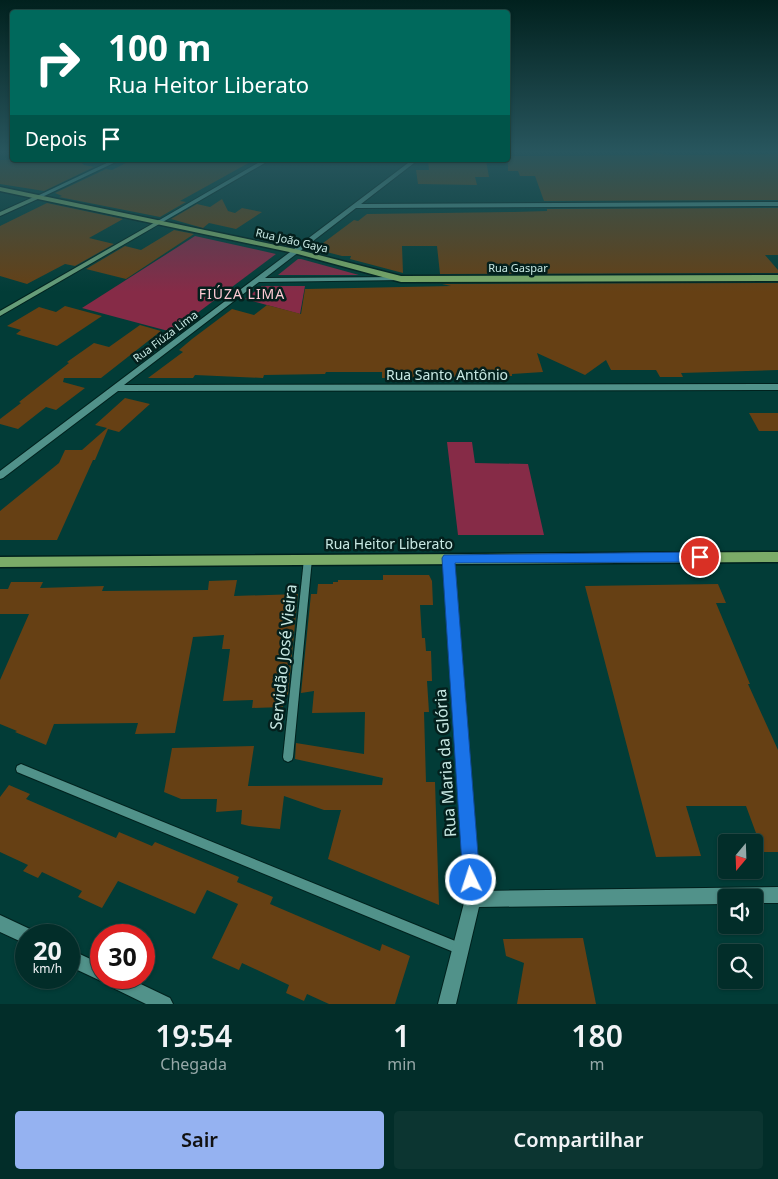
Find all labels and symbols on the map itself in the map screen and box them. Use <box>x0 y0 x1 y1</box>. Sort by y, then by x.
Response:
street label: Rua João Gaya <box>254 224 330 256</box>
street label: Rua Gaspar <box>488 260 548 275</box>
district label: FIÚZA LIMA <box>199 284 285 303</box>
street label: Rua Fiúza Lima <box>130 307 200 365</box>
street label: Rua Santo Antônio <box>386 365 508 384</box>
street label: Rua Heitor Liberato <box>325 534 453 553</box>
pin <box>679 536 721 578</box>
street label: Servidão José Vieira <box>264 583 302 731</box>
street label: Rua Maria da Glória <box>429 688 461 838</box>
north arrow <box>718 834 762 879</box>
position arrow <box>444 853 496 905</box>
speed limit sign: 30 <box>90 924 155 989</box>

